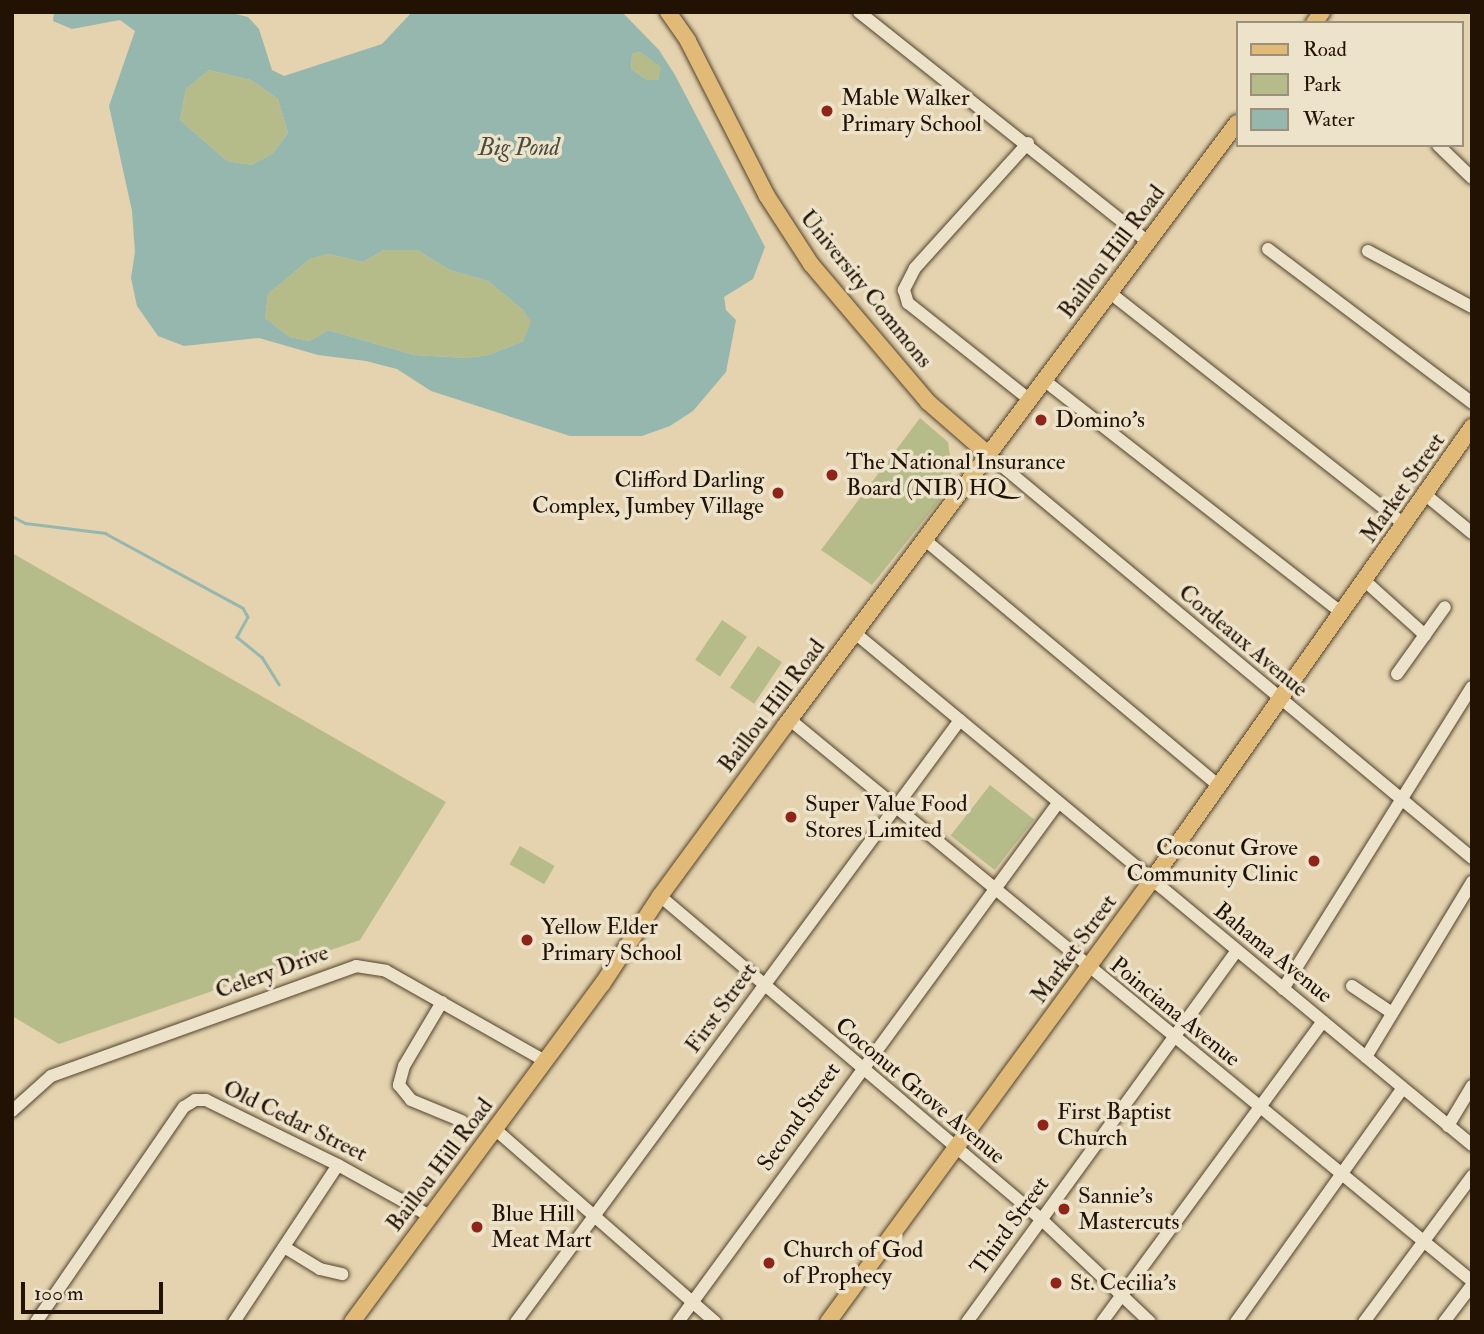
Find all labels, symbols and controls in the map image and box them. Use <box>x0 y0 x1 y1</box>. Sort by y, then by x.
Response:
legend <box>1236 21 1463 147</box>
text: Road <box>1303 36 1347 63</box>
text: Park <box>1303 71 1341 98</box>
place label: Mable Walker Primary School <box>841 84 982 138</box>
marker: Mable Walker Primary School <box>819 103 835 119</box>
text: Water <box>1303 106 1355 133</box>
water label: Big Pond <box>478 134 560 162</box>
street label: Baillou Hill Road <box>1053 180 1171 324</box>
street label: University Commons <box>794 204 938 374</box>
place label: Domino's <box>1055 406 1145 434</box>
marker: Domino's <box>1033 412 1049 428</box>
street label: Market Street <box>1355 428 1451 548</box>
place label: The National Insurance Board (NIB) HQ <box>846 448 1065 502</box>
place label: Clifford Darling Complex, Jumbey Village <box>532 466 764 520</box>
marker: The National Insurance Board (NIB) HQ <box>824 467 840 483</box>
marker: Clifford Darling Complex, Jumbey Village <box>770 485 786 501</box>
street label: Cordeaux Avenue <box>1173 579 1313 703</box>
street label: Baillou Hill Road <box>713 634 831 778</box>
place label: Super Value Food Stores Limited <box>805 790 968 844</box>
marker: Super Value Food Stores Limited <box>783 809 799 825</box>
place label: Coconut Grove Community Clinic <box>1126 834 1298 888</box>
marker: Coconut Grove Community Clinic <box>1304 851 1324 871</box>
street label: Market Street <box>1025 889 1123 1009</box>
street label: Bahama Avenue <box>1208 897 1338 1009</box>
place label: Yellow Elder Primary School <box>541 913 682 967</box>
marker: Yellow Elder Primary School <box>519 932 535 948</box>
street label: Celery Drive <box>212 939 332 1005</box>
street label: Poinciana Avenue <box>1104 951 1246 1073</box>
street label: First Street <box>679 958 763 1058</box>
street label: Coconut Grove Avenue <box>829 1012 1011 1170</box>
street label: Second Street <box>752 1057 846 1177</box>
street label: Old Cedar Street <box>219 1074 371 1168</box>
street label: Baillou Hill Road <box>381 1093 499 1237</box>
place label: First Baptist Church <box>1057 1098 1171 1152</box>
marker: First Baptist Church <box>1035 1117 1051 1133</box>
street label: Third Street <box>965 1171 1055 1281</box>
place label: Sannie's Mastercuts <box>1078 1182 1179 1236</box>
place label: Blue Hill Meat Mart <box>491 1200 592 1254</box>
marker: Sannie's Mastercuts <box>1056 1201 1072 1217</box>
marker: Blue Hill Meat Mart <box>469 1219 485 1235</box>
place label: Church of God of Prophecy <box>783 1236 923 1290</box>
marker: Church of God of Prophecy <box>761 1255 777 1271</box>
scale bar <box>24 1268 166 1312</box>
place label: St. Cecilia's <box>1070 1269 1176 1297</box>
marker: St. Cecilia's <box>1048 1275 1064 1291</box>
text: 100 m <box>34 1280 84 1307</box>

